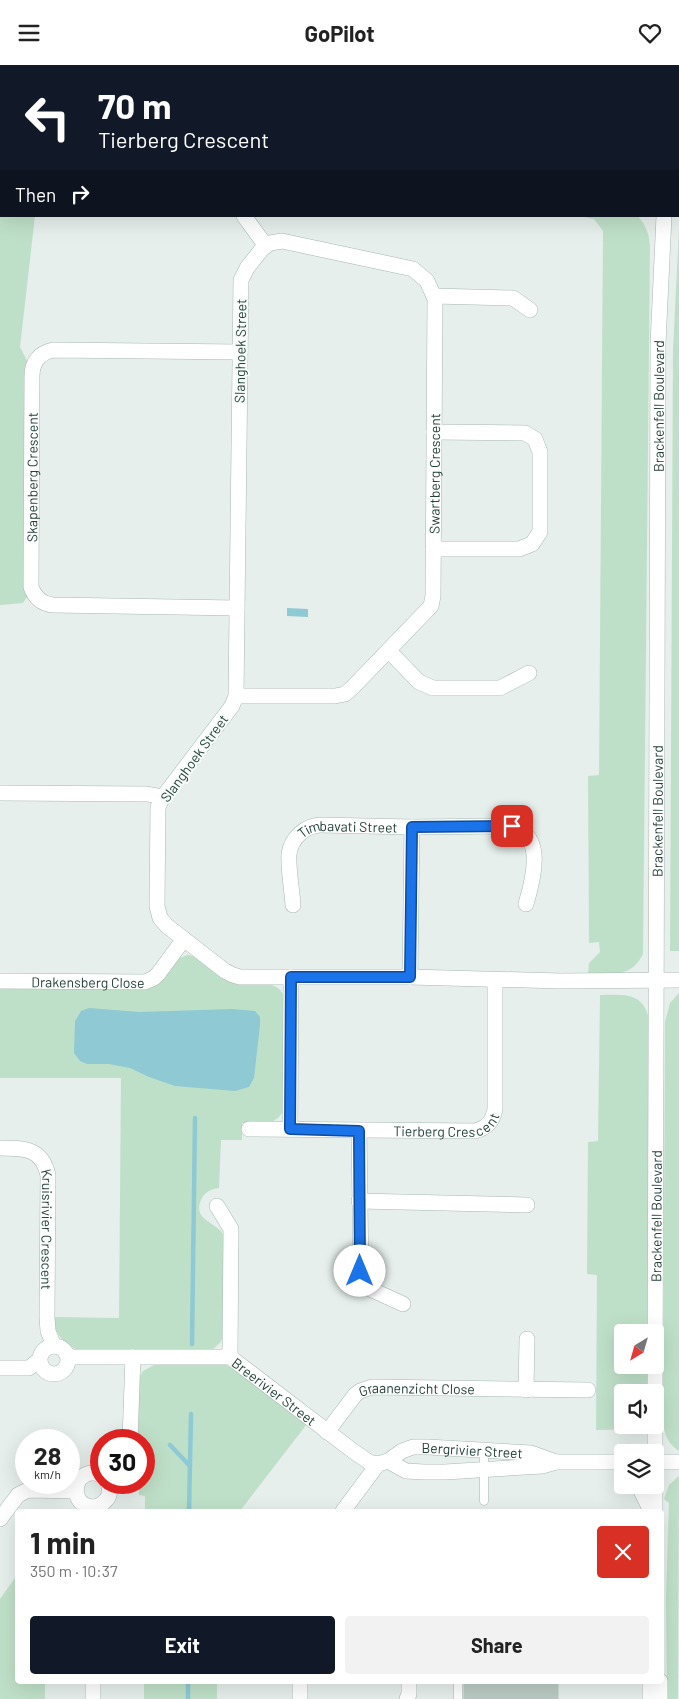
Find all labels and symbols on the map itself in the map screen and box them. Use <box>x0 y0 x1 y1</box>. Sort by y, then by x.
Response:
street label: Slanghoek Street <box>231 299 249 403</box>
street label: Brackenfell Boulevard <box>649 340 667 472</box>
street label: Skapenberg Crescent <box>23 412 40 542</box>
street label: Swartberg Crescent <box>425 413 443 534</box>
street label: Slanghoek Street <box>157 711 231 805</box>
street label: Brackenfell Boulevard <box>648 745 665 877</box>
pin <box>491 805 533 847</box>
street label: Timbavati Street <box>294 816 398 841</box>
street label: Drakensberg Close <box>31 973 145 990</box>
street label: Tierberg Crescent <box>393 1110 502 1140</box>
street label: Brackenfell Boulevard <box>647 1150 664 1282</box>
street label: Kruisrivier Crescent <box>38 1167 57 1290</box>
position arrow <box>333 1244 385 1296</box>
north arrow <box>614 1324 664 1374</box>
street label: Breerivier Street <box>229 1353 320 1429</box>
street label: Graanenzicht Close <box>356 1378 475 1399</box>
speed limit sign: 30 <box>90 1429 155 1494</box>
street label: Bergrivier Street <box>422 1439 523 1461</box>

